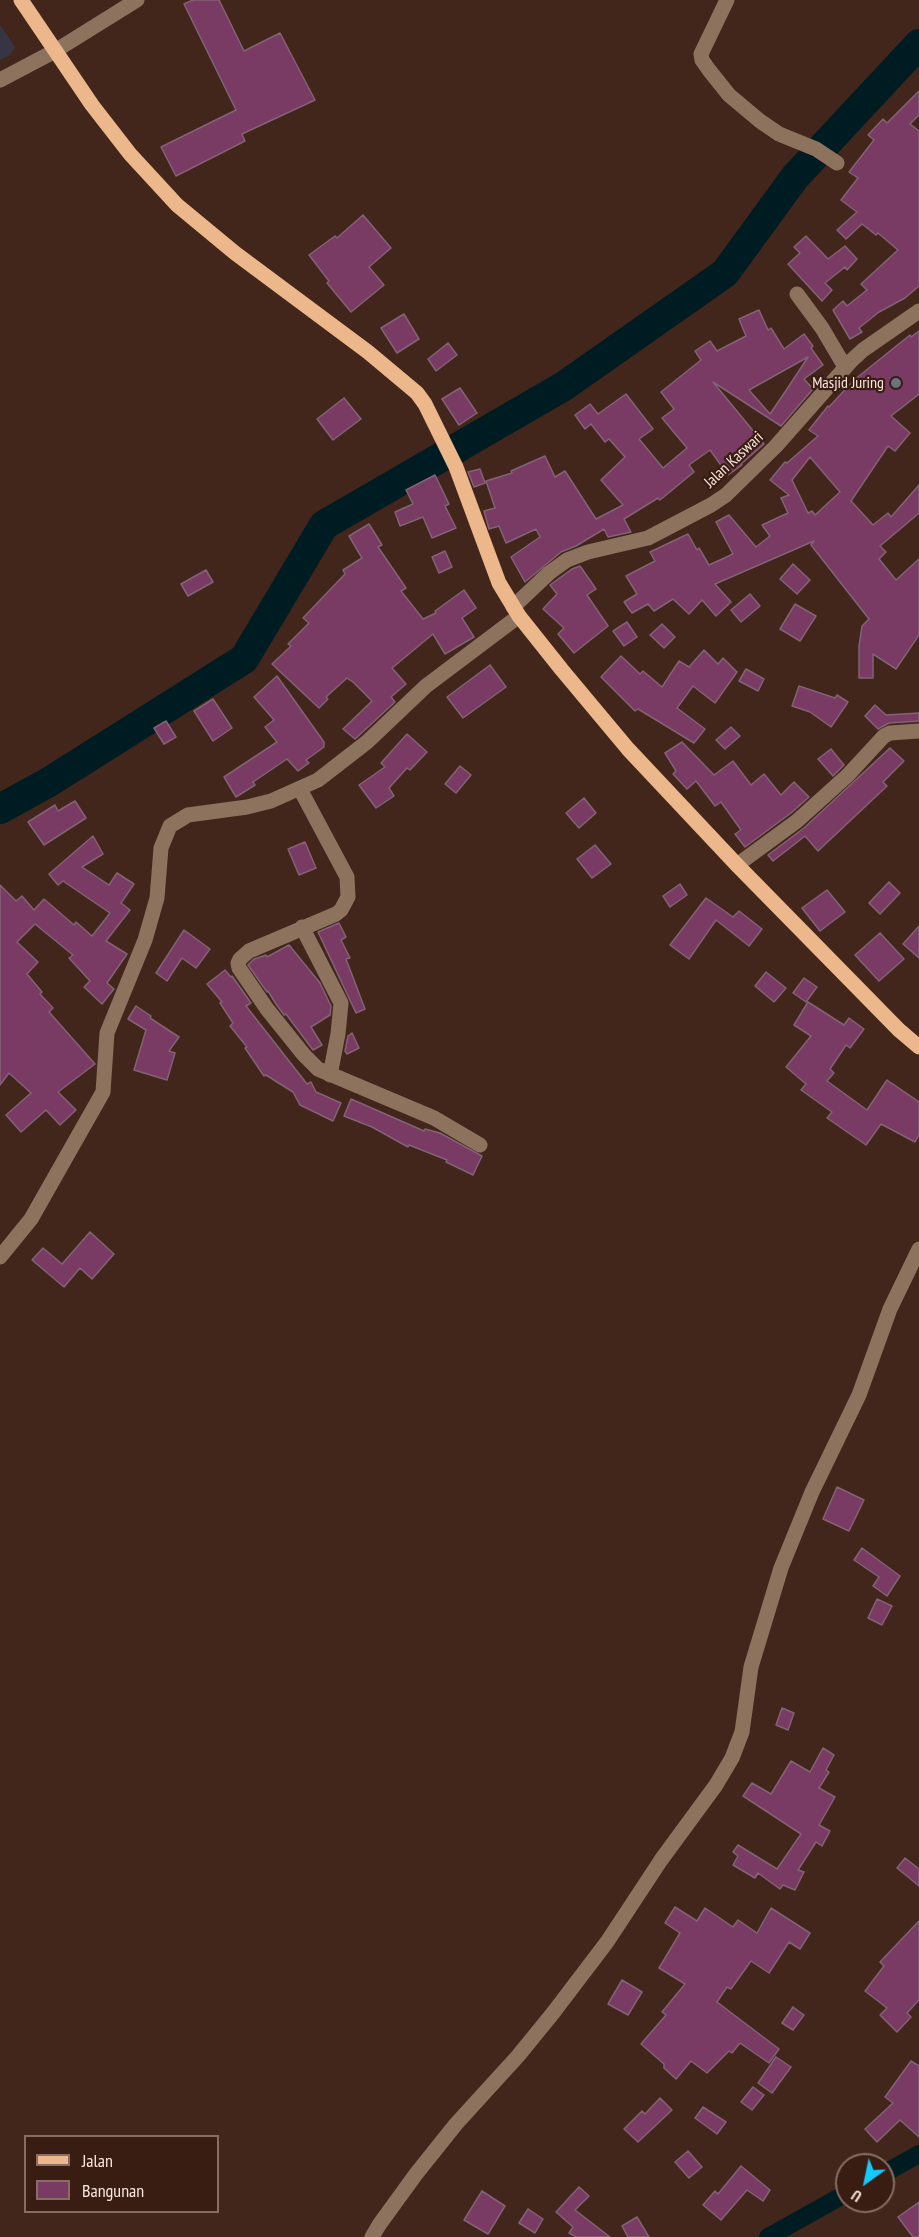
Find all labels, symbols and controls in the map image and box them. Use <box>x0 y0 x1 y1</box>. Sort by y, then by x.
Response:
place label: Masjid Juring <box>812 373 884 393</box>
marker: Masjid Juring <box>889 376 903 390</box>
street label: Jalan Kaswari <box>700 428 768 492</box>
legend <box>24 2135 219 2213</box>
text: Jalan <box>82 2149 113 2172</box>
north arrow <box>835 2153 895 2213</box>
text: Bangunan <box>82 2179 144 2202</box>
text: U <box>847 2186 865 2207</box>

